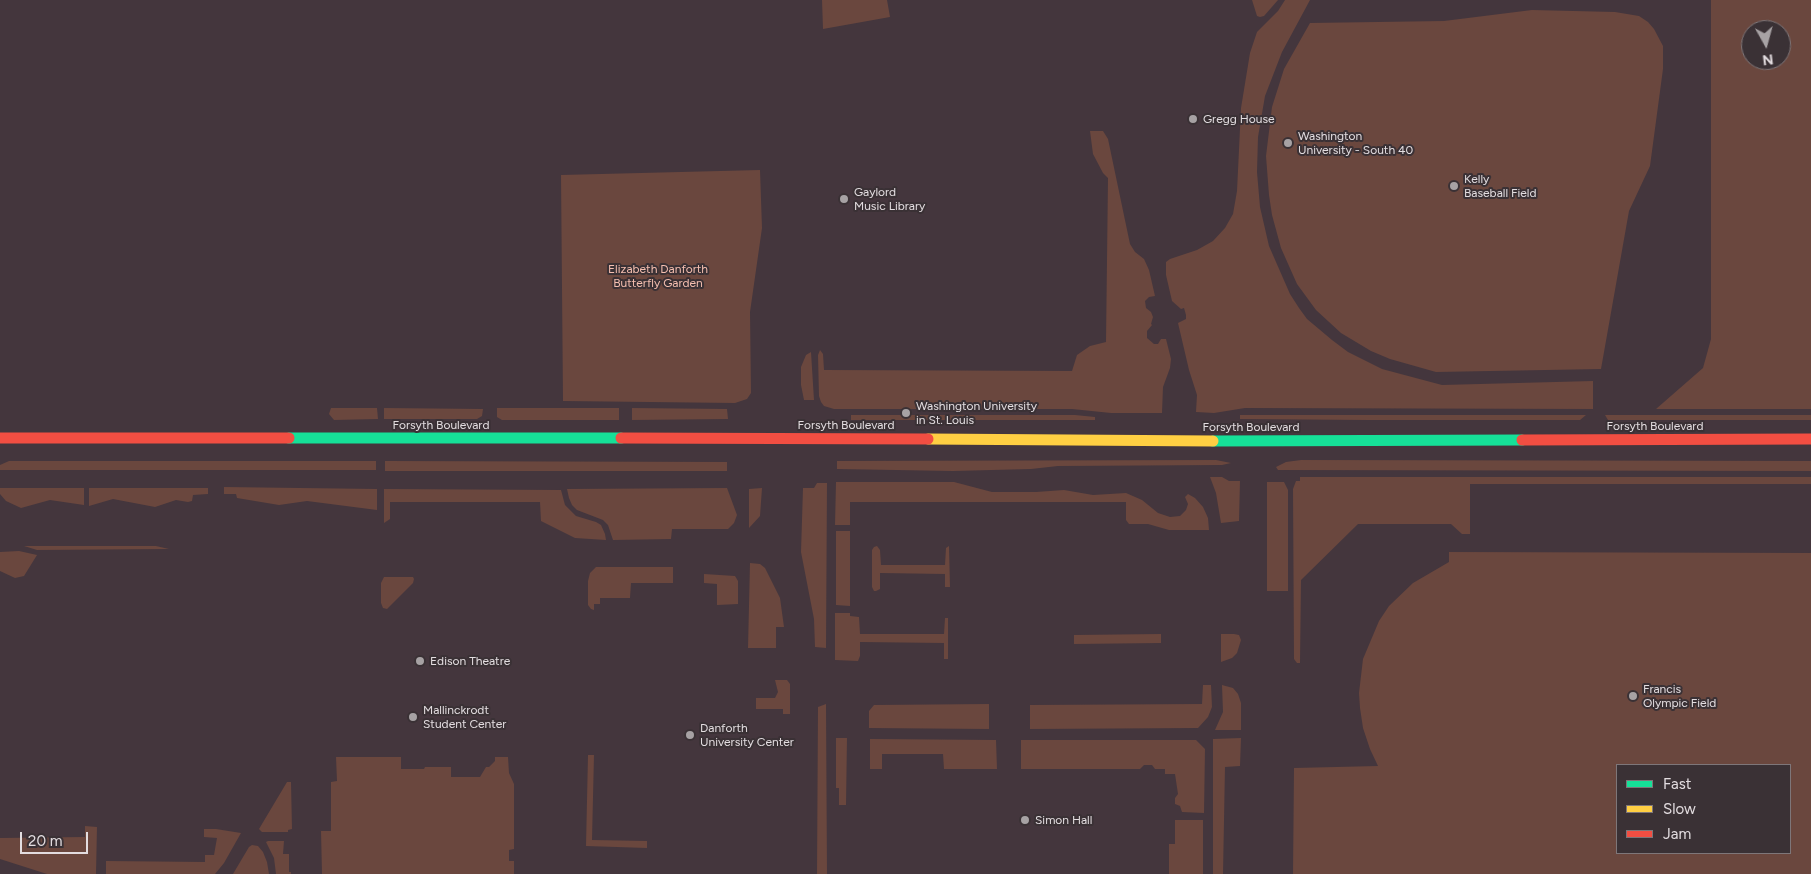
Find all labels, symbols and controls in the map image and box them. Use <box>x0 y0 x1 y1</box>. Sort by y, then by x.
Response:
north arrow <box>1741 20 1791 70</box>
text: N <box>1761 50 1774 68</box>
place label: Gregg House <box>1203 112 1275 126</box>
marker: Gregg House <box>1187 113 1199 125</box>
place label: Washington University - South 40 <box>1298 129 1413 157</box>
marker: Washington University - South 40 <box>1282 137 1294 149</box>
place label: Kelly Baseball Field <box>1464 172 1537 200</box>
marker: Kelly Baseball Field <box>1448 180 1460 192</box>
place label: Gaylord Music Library <box>854 185 925 213</box>
marker: Gaylord Music Library <box>838 193 850 205</box>
park label: Elizabeth Danforth Butterfly Garden <box>608 262 708 290</box>
place label: Washington University in St. Louis <box>916 399 1037 427</box>
marker: Washington University in St. Louis <box>900 407 912 419</box>
street label: Forsyth Boulevard <box>393 418 489 432</box>
street label: Forsyth Boulevard <box>798 418 894 432</box>
street label: Forsyth Boulevard <box>1607 419 1703 433</box>
street label: Forsyth Boulevard <box>1203 420 1299 434</box>
place label: Edison Theatre <box>430 654 510 668</box>
marker: Edison Theatre <box>414 655 426 667</box>
place label: Francis Olympic Field <box>1643 682 1716 710</box>
marker: Francis Olympic Field <box>1627 690 1639 702</box>
place label: Mallinckrodt Student Center <box>423 703 506 731</box>
marker: Mallinckrodt Student Center <box>407 711 419 723</box>
place label: Danforth University Center <box>700 721 794 749</box>
marker: Danforth University Center <box>684 729 696 741</box>
legend <box>1616 764 1791 854</box>
text: Fast <box>1663 775 1691 793</box>
text: Slow <box>1663 800 1696 818</box>
place label: Simon Hall <box>1035 813 1092 827</box>
marker: Simon Hall <box>1019 814 1031 826</box>
scale bar <box>22 822 90 854</box>
text: Jam <box>1663 825 1691 843</box>
text: 20 m <box>28 832 62 850</box>

